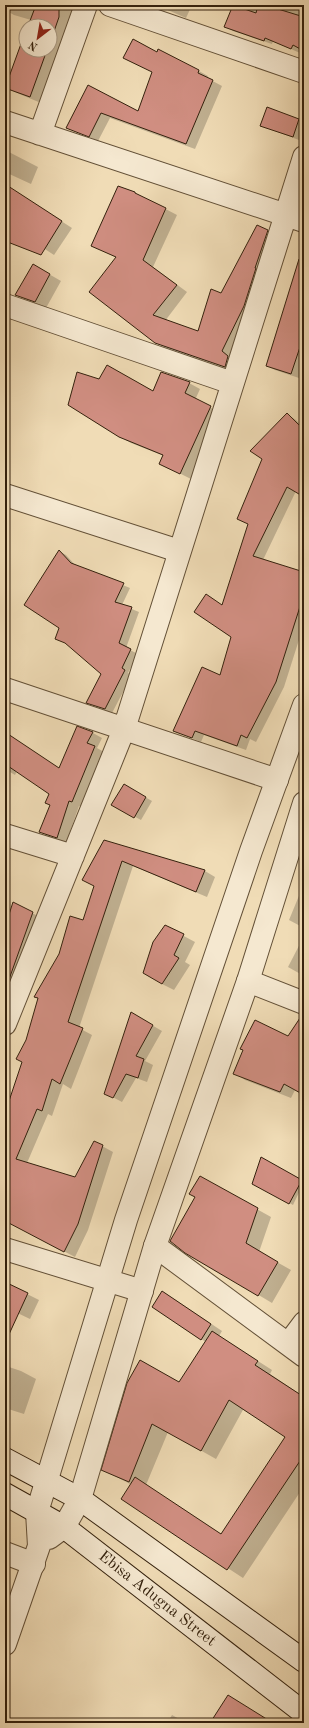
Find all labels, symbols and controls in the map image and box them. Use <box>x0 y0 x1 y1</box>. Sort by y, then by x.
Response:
north arrow <box>18 18 58 58</box>
text: N <box>27 38 40 52</box>
street label: Ebisa Adugna Street <box>95 1548 219 1650</box>

